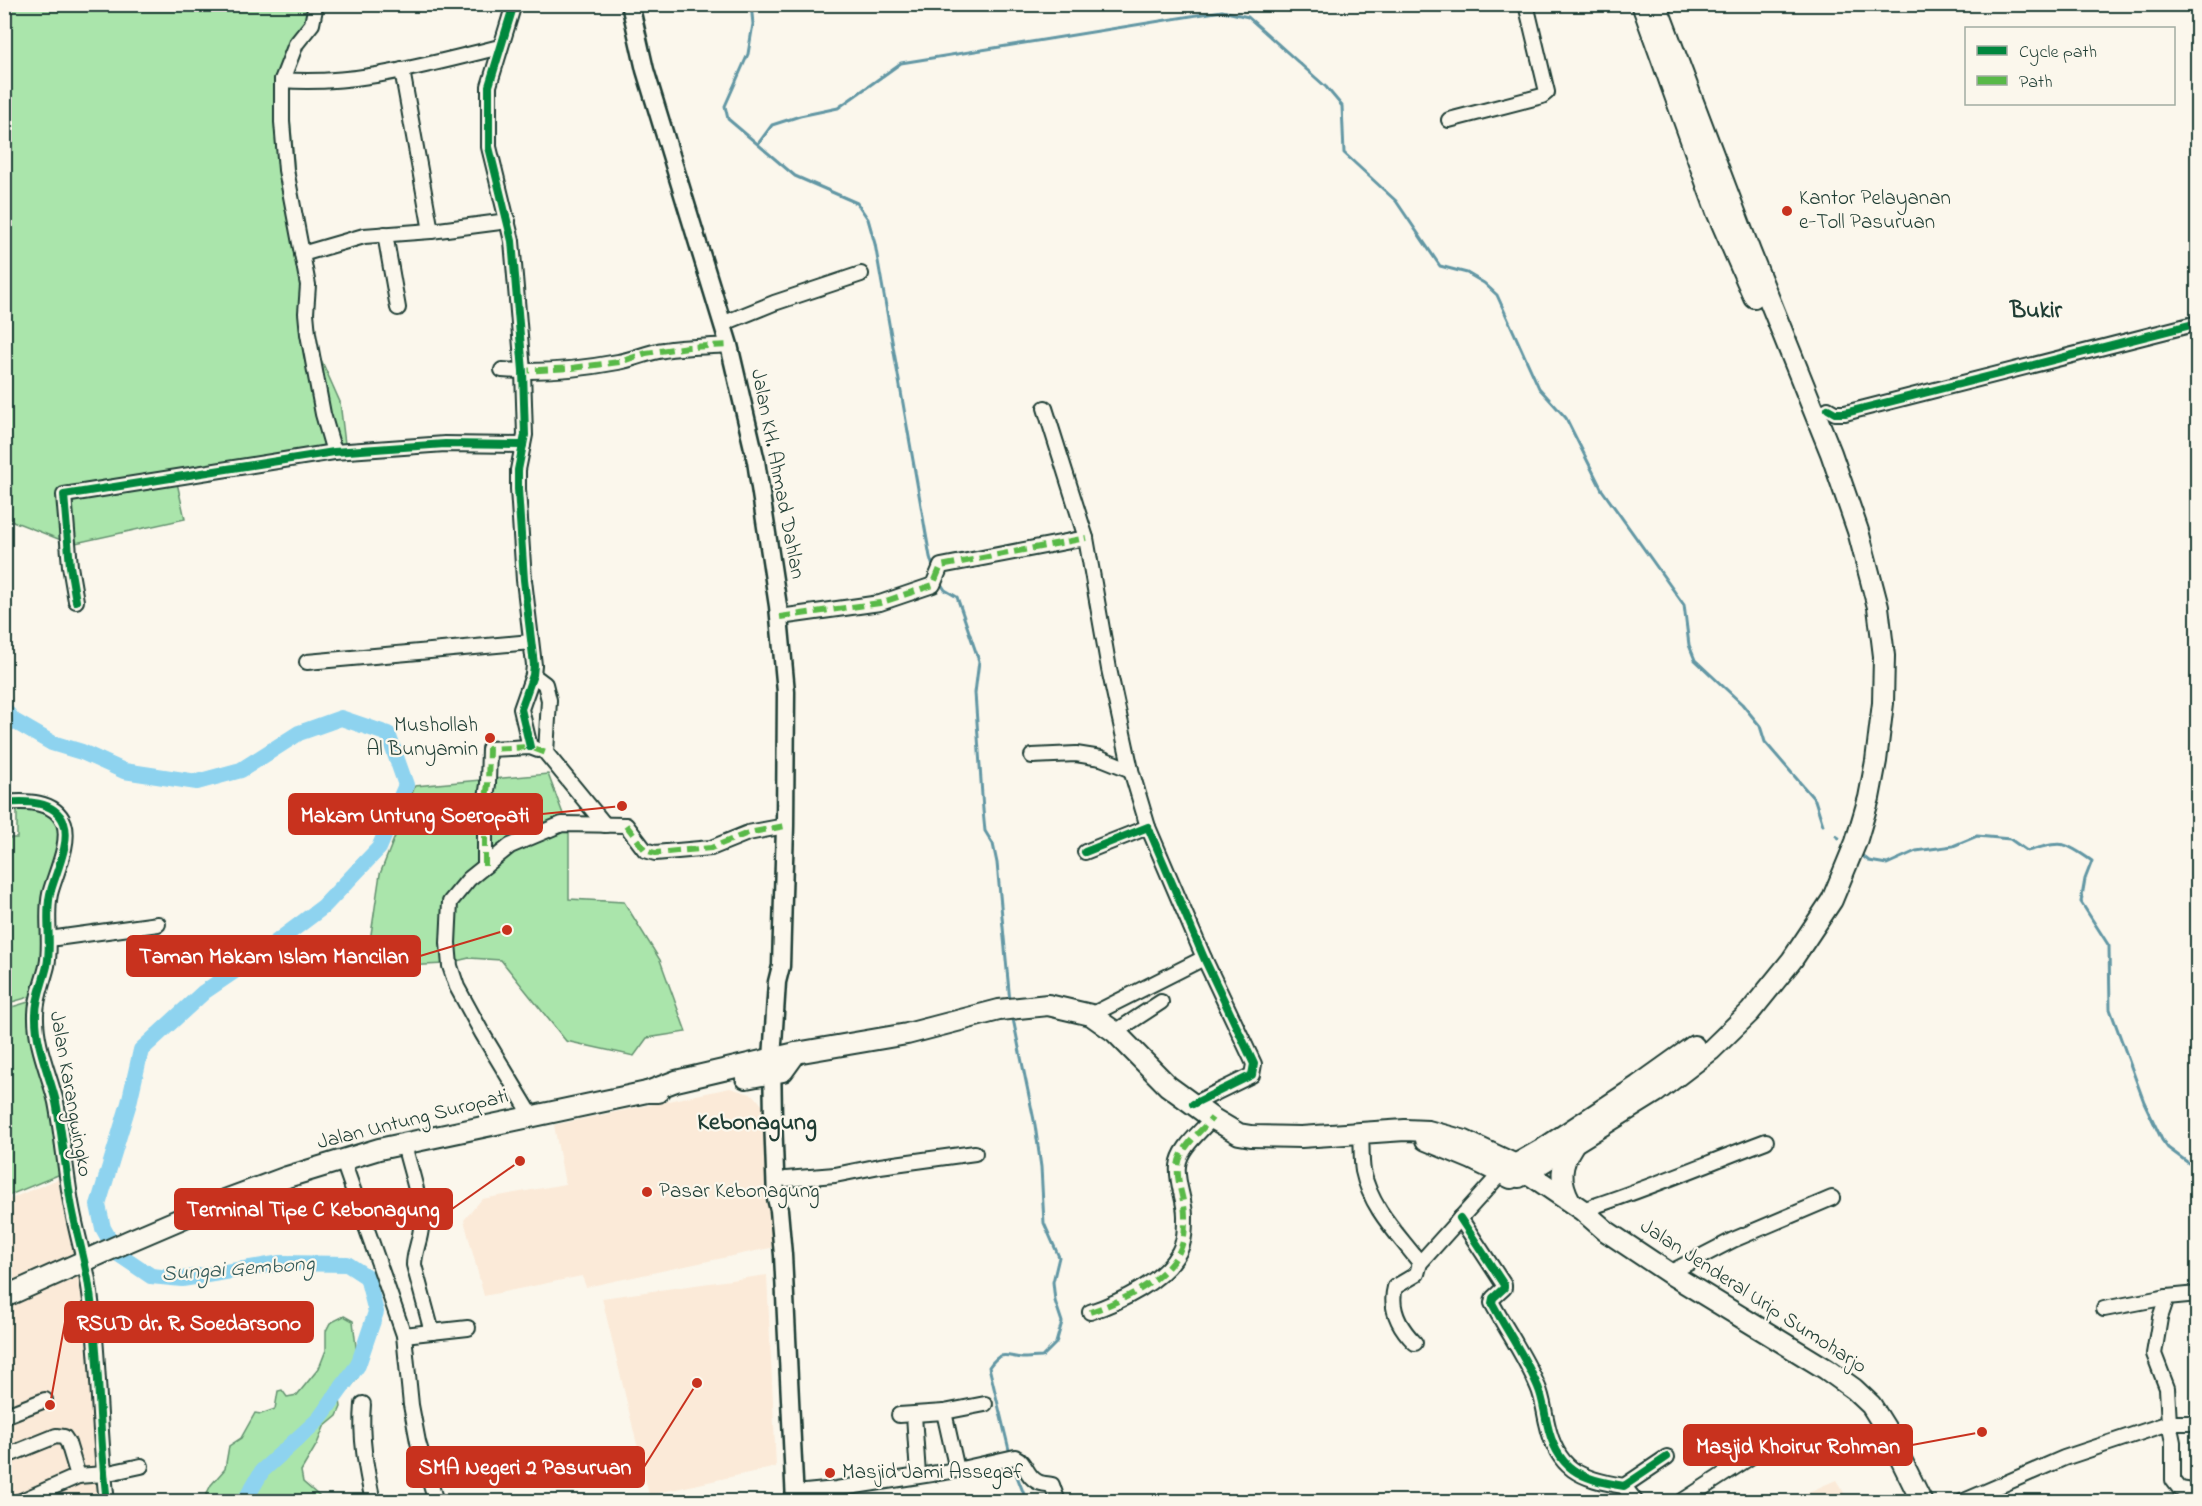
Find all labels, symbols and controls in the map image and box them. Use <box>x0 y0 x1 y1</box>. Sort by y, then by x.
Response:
legend <box>1965 27 2175 105</box>
text: Cycle path <box>2019 40 2097 66</box>
text: Path <box>2019 70 2053 96</box>
place label: Kantor Pelayanan e-Toll Pasuruan <box>1799 184 1951 238</box>
marker: Kantor Pelayanan e-Toll Pasuruan <box>1780 204 1794 218</box>
district label: Bukir <box>2009 294 2063 329</box>
street label: Jalan KH. Ahmad Dahlan <box>742 366 812 582</box>
place label: Mushollah Al Bunyamin <box>366 711 478 767</box>
marker: Mushollah Al Bunyamin <box>483 731 497 745</box>
callout: Makam Untung Soeropati <box>289 794 542 834</box>
text: Makam Untung Soeropati <box>300 801 530 834</box>
callout: Taman Makam Islam Mancilan <box>127 936 420 976</box>
text: Taman Makam Islam Mancilan <box>139 942 409 974</box>
street label: Jalan Karangwingko <box>39 1009 99 1180</box>
street label: Jalan Untung Suropati <box>314 1082 512 1160</box>
district label: Kebonagung <box>697 1106 817 1142</box>
place label: Pasar Kebonagung <box>659 1177 820 1209</box>
marker: Pasar Kebonagung <box>640 1185 654 1199</box>
callout: Terminal Tipe C Kebonagung <box>175 1189 452 1229</box>
text: Terminal Tipe C Kebonagung <box>186 1195 440 1228</box>
street label: Jalan Jenderal Urip Sumoharjo <box>1634 1212 1872 1382</box>
water label: Sungai Gembong <box>160 1249 317 1291</box>
callout: RSUD dr. R. Soedarsono <box>65 1302 313 1342</box>
text: RSUD dr. R. Soedarsono <box>77 1309 301 1341</box>
callout: Masjid Khoirur Rohman <box>1684 1425 1912 1465</box>
text: Masjid Khoirur Rohman <box>1696 1432 1900 1464</box>
callout: SMA Negeri 2 Pasuruan <box>407 1447 644 1487</box>
text: SMA Negeri 2 Pasuruan <box>419 1453 632 1486</box>
place label: Masjid Jami Assegaf <box>842 1458 1023 1490</box>
marker: Masjid Jami Assegaf <box>823 1466 837 1480</box>

